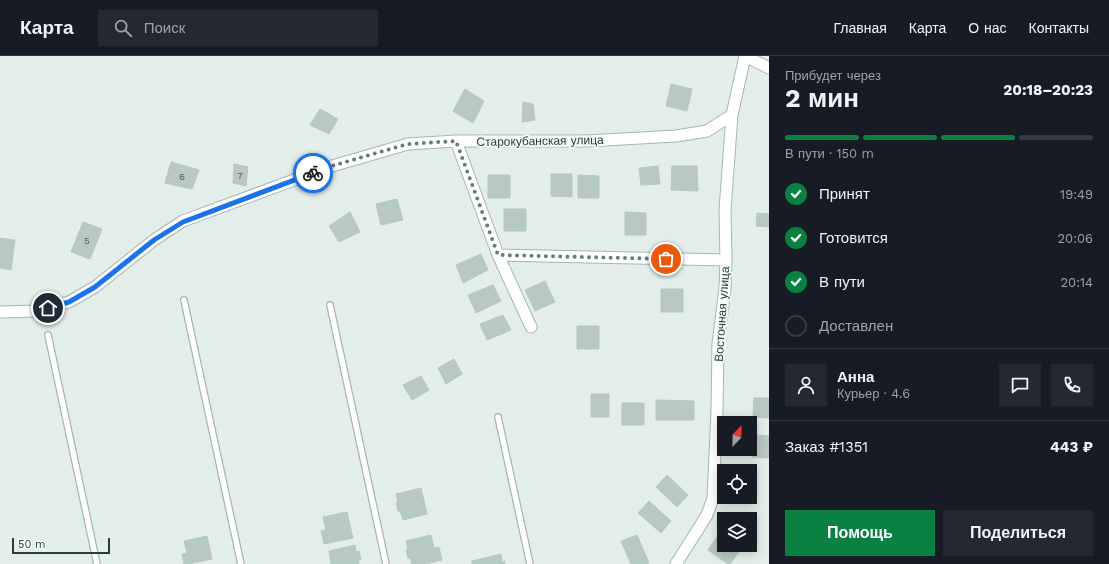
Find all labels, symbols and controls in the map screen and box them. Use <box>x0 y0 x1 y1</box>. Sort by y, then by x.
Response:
search box <box>98 10 378 46</box>
text: Карта <box>20 16 74 39</box>
icon: search <box>112 17 134 39</box>
text: Поиск <box>144 19 185 37</box>
text: Главная <box>834 20 887 36</box>
text: Карта <box>909 20 946 36</box>
text: О нас <box>968 20 1007 36</box>
text: Контакты <box>1029 20 1089 36</box>
text: Прибудет через <box>785 68 881 83</box>
text: 20:18–20:23 <box>1003 81 1093 99</box>
text: 2 мин <box>785 83 859 113</box>
street label: Старокубанская улица <box>476 133 604 149</box>
text: В пути · 150 m <box>785 146 874 161</box>
courier <box>293 153 333 193</box>
icon: bike <box>302 162 324 184</box>
house number: 7 <box>237 170 243 181</box>
house number: 6 <box>179 171 185 182</box>
icon: check <box>785 183 807 205</box>
text: Принят <box>819 185 870 203</box>
text: 19:49 <box>1060 187 1093 202</box>
icon: check <box>785 227 807 249</box>
text: Готовится <box>819 229 888 247</box>
text: 20:06 <box>1057 231 1093 246</box>
house number: 5 <box>84 235 90 246</box>
pin <box>649 242 683 276</box>
icon: bag <box>655 248 677 270</box>
street label: Восточная улица <box>712 266 732 362</box>
icon: check <box>785 271 807 293</box>
text: В пути <box>819 273 865 291</box>
text: 20:14 <box>1060 275 1093 290</box>
pin <box>31 291 65 325</box>
icon: home <box>37 297 59 319</box>
text: Доставлен <box>819 317 893 335</box>
button: person <box>785 364 827 406</box>
button: chat <box>999 364 1041 406</box>
button: phone <box>1051 364 1093 406</box>
text: Анна <box>837 368 874 386</box>
text: Курьер · 4.6 <box>837 386 910 401</box>
north arrow <box>717 416 757 456</box>
map controls <box>717 416 757 552</box>
text: Заказ #1351 <box>785 438 868 456</box>
text: 443 ₽ <box>1050 438 1093 456</box>
button: locate <box>717 464 757 504</box>
button: Помощь <box>785 510 935 556</box>
button: Поделиться <box>943 510 1093 556</box>
button: layers <box>717 512 757 552</box>
scale bar <box>12 536 110 555</box>
text: 50 m <box>18 538 45 551</box>

